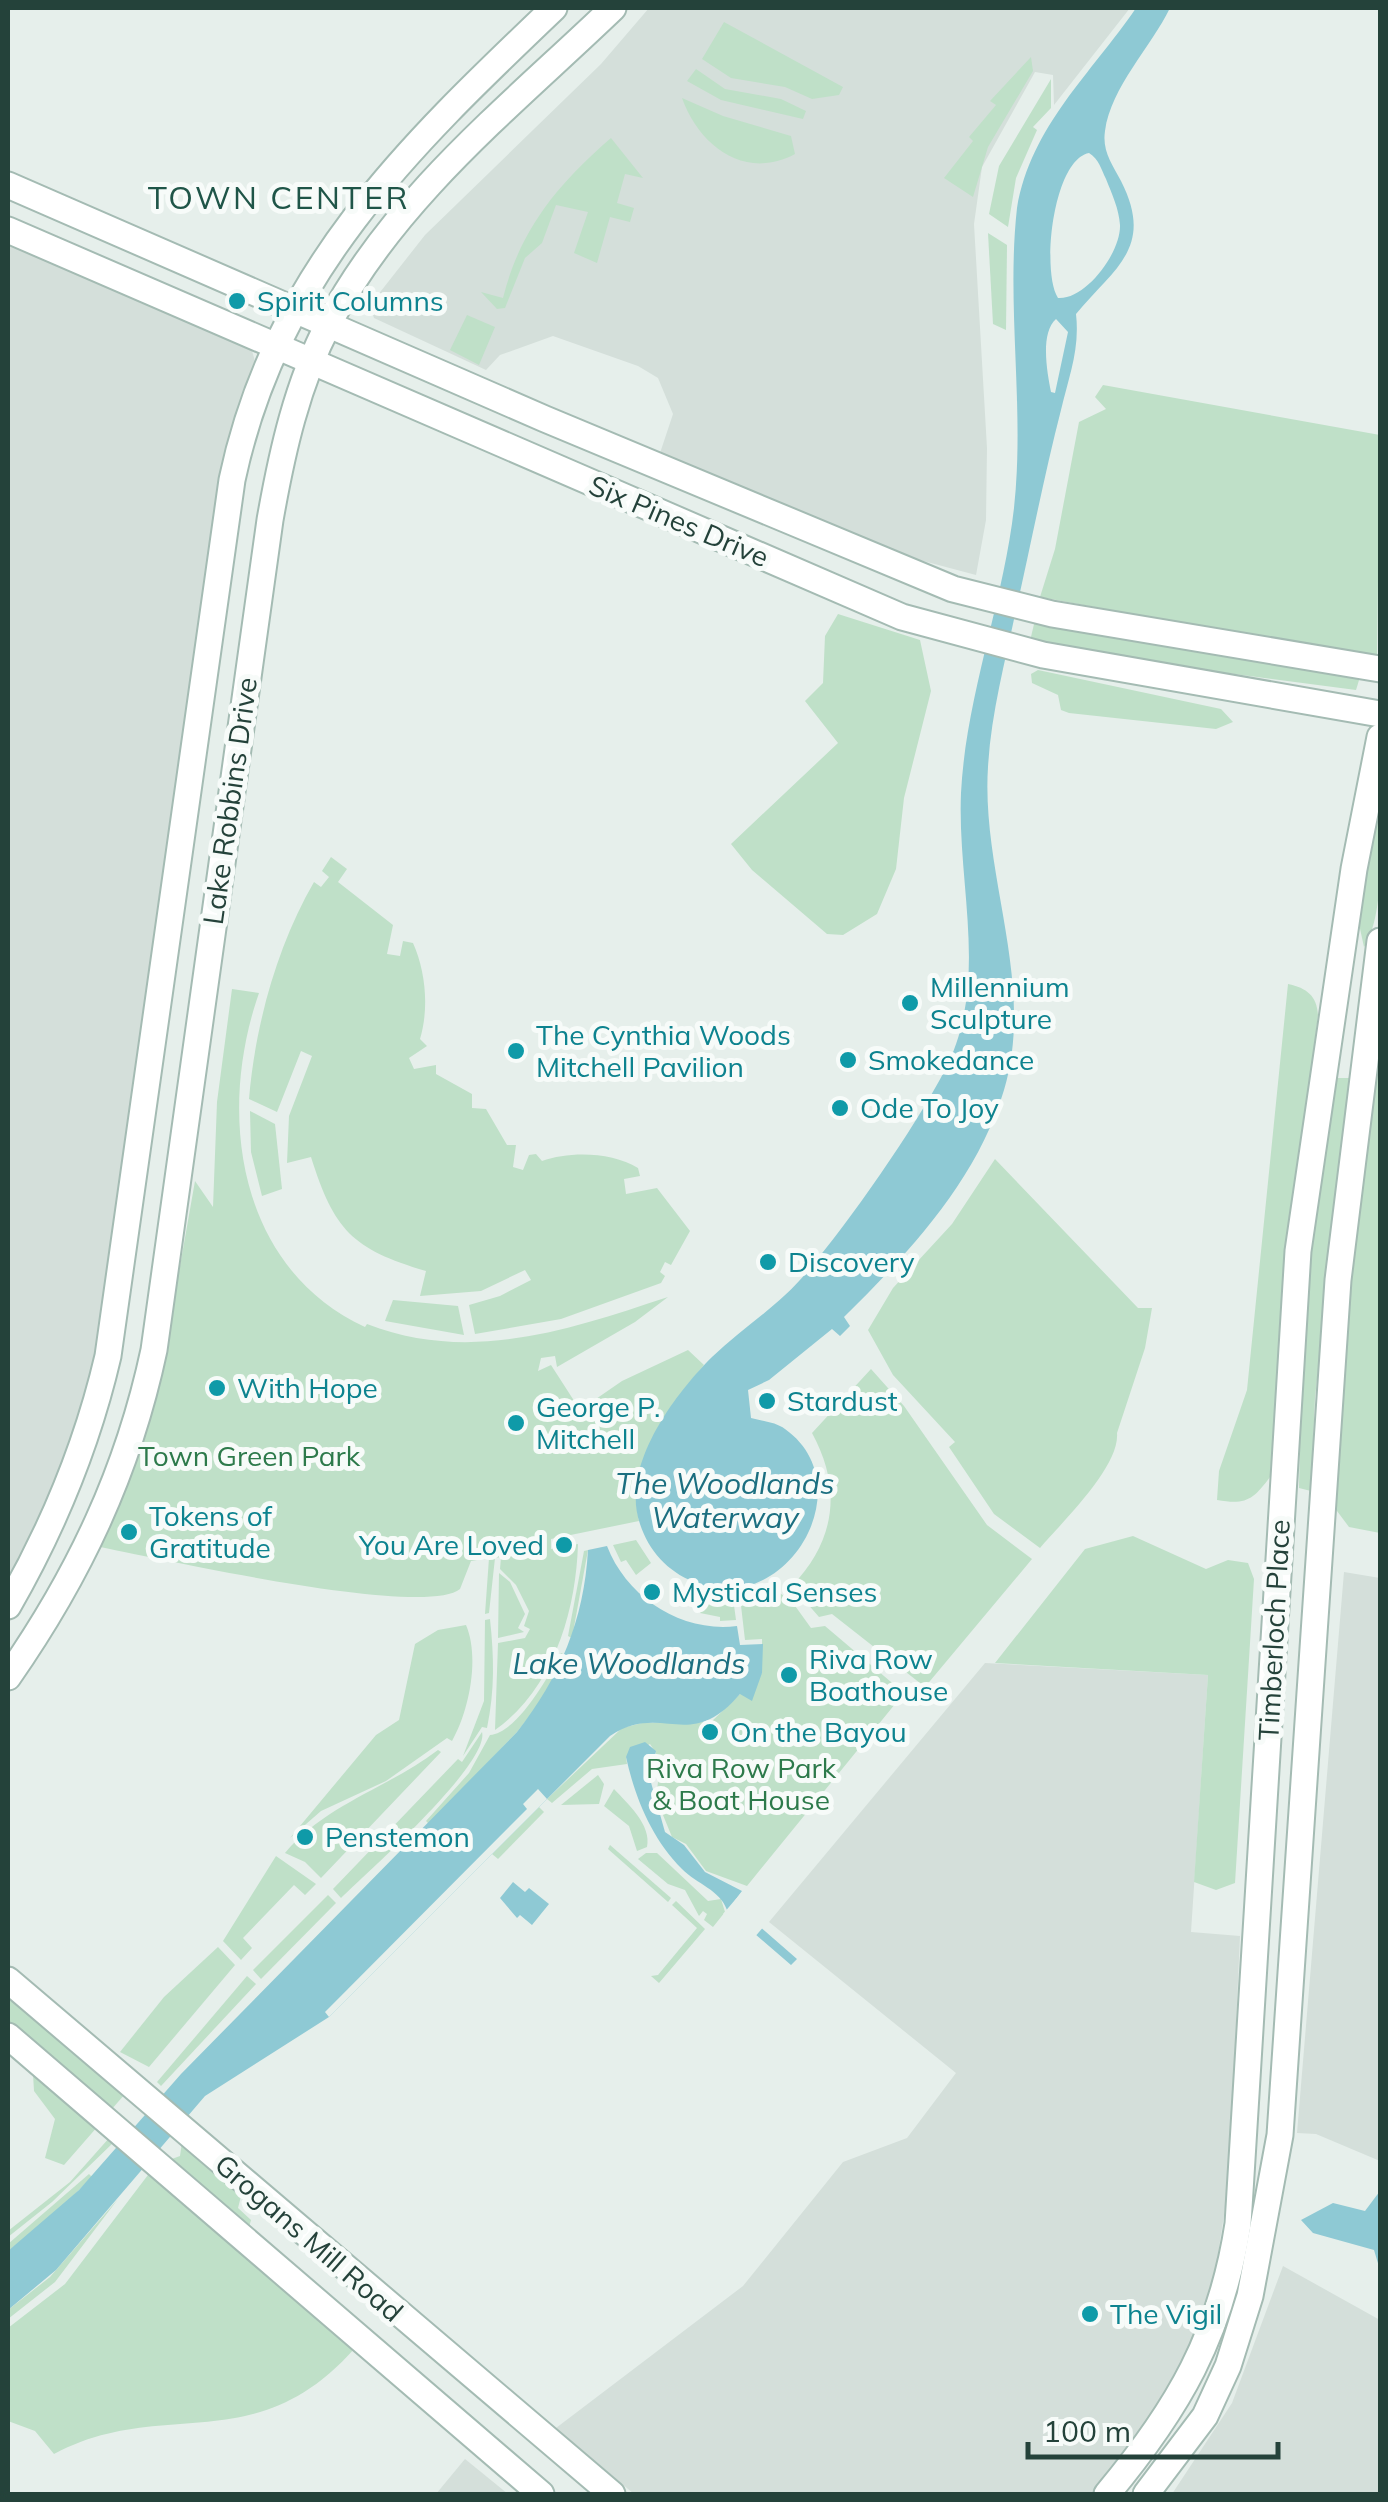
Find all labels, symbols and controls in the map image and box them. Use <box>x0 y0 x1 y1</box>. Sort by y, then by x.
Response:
district label: TOWN CENTER <box>148 177 410 217</box>
place label: Spirit Columns <box>257 283 444 318</box>
marker: Spirit Columns <box>226 290 248 312</box>
street label: Six Pines Drive <box>584 467 774 574</box>
street label: Lake Robbins Drive <box>195 675 264 927</box>
place label: Millennium Sculpture <box>930 969 1069 1036</box>
marker: Millennium Sculpture <box>899 992 921 1014</box>
place label: The Cynthia Woods Mitchell Pavilion <box>536 1017 791 1084</box>
marker: The Cynthia Woods Mitchell Pavilion <box>505 1040 527 1062</box>
place label: Smokedance <box>868 1042 1034 1077</box>
marker: Smokedance <box>837 1049 859 1071</box>
place label: Ode To Joy <box>860 1090 999 1125</box>
marker: Ode To Joy <box>829 1097 851 1119</box>
place label: Discovery <box>788 1244 915 1279</box>
marker: Discovery <box>757 1251 779 1273</box>
place label: With Hope <box>237 1370 378 1405</box>
marker: With Hope <box>206 1377 228 1399</box>
place label: Stardust <box>787 1383 898 1418</box>
place label: George P. Mitchell <box>536 1389 660 1456</box>
marker: Stardust <box>756 1390 778 1412</box>
marker: George P. Mitchell <box>505 1412 527 1434</box>
park label: Town Green Park <box>138 1438 361 1473</box>
water label: The Woodlands Waterway <box>615 1464 835 1536</box>
place label: Tokens of Gratitude <box>149 1498 273 1565</box>
street label: Timberloch Place <box>1250 1519 1297 1741</box>
marker: Tokens of Gratitude <box>118 1521 140 1543</box>
place label: You Are Loved <box>358 1527 544 1562</box>
marker: You Are Loved <box>553 1534 575 1556</box>
place label: Mystical Senses <box>672 1574 877 1609</box>
marker: Mystical Senses <box>641 1581 663 1603</box>
place label: Riva Row Boathouse <box>809 1641 948 1708</box>
water label: Lake Woodlands <box>512 1644 746 1682</box>
marker: Riva Row Boathouse <box>778 1664 800 1686</box>
place label: On the Bayou <box>730 1714 907 1749</box>
marker: On the Bayou <box>699 1721 721 1743</box>
park label: Riva Row Park & Boat House <box>646 1750 837 1817</box>
place label: Penstemon <box>325 1819 470 1854</box>
marker: Penstemon <box>294 1826 316 1848</box>
street label: Grogans Mill Road <box>208 2146 411 2329</box>
place label: The Vigil <box>1110 2296 1222 2331</box>
marker: The Vigil <box>1079 2303 1101 2325</box>
scale bar <box>1028 2397 1278 2459</box>
text: 100 m <box>1043 2412 1131 2450</box>

